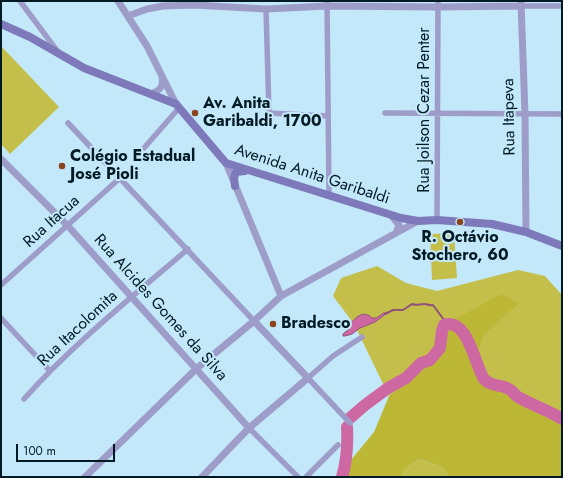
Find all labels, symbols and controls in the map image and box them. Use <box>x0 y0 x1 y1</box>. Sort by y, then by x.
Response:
street label: Rua Joilson Cezar Penter <box>415 27 435 193</box>
street label: Rua Itapeva <box>500 78 520 156</box>
place label: Av. Anita Garibaldi, 1700 <box>203 94 322 132</box>
marker: Av. Anita Garibaldi, 1700 <box>190 108 200 118</box>
street label: Avenida Anita Garibaldi <box>232 141 392 209</box>
place label: Colégio Estadual José Pioli <box>70 147 195 185</box>
marker: Colégio Estadual José Pioli <box>57 161 67 171</box>
street label: Rua Itacua <box>20 192 84 252</box>
marker: R. Octávio Stochero, 60 <box>455 217 465 227</box>
place label: R. Octávio Stochero, 60 <box>412 228 508 266</box>
street label: Rua Alcides Gomes da Silva <box>89 231 231 385</box>
street label: Rua Itacolomita <box>34 287 122 371</box>
place label: Bradesco <box>281 314 351 334</box>
marker: Bradesco <box>268 319 278 329</box>
scale bar <box>18 436 117 462</box>
text: 100 m <box>23 442 56 460</box>

